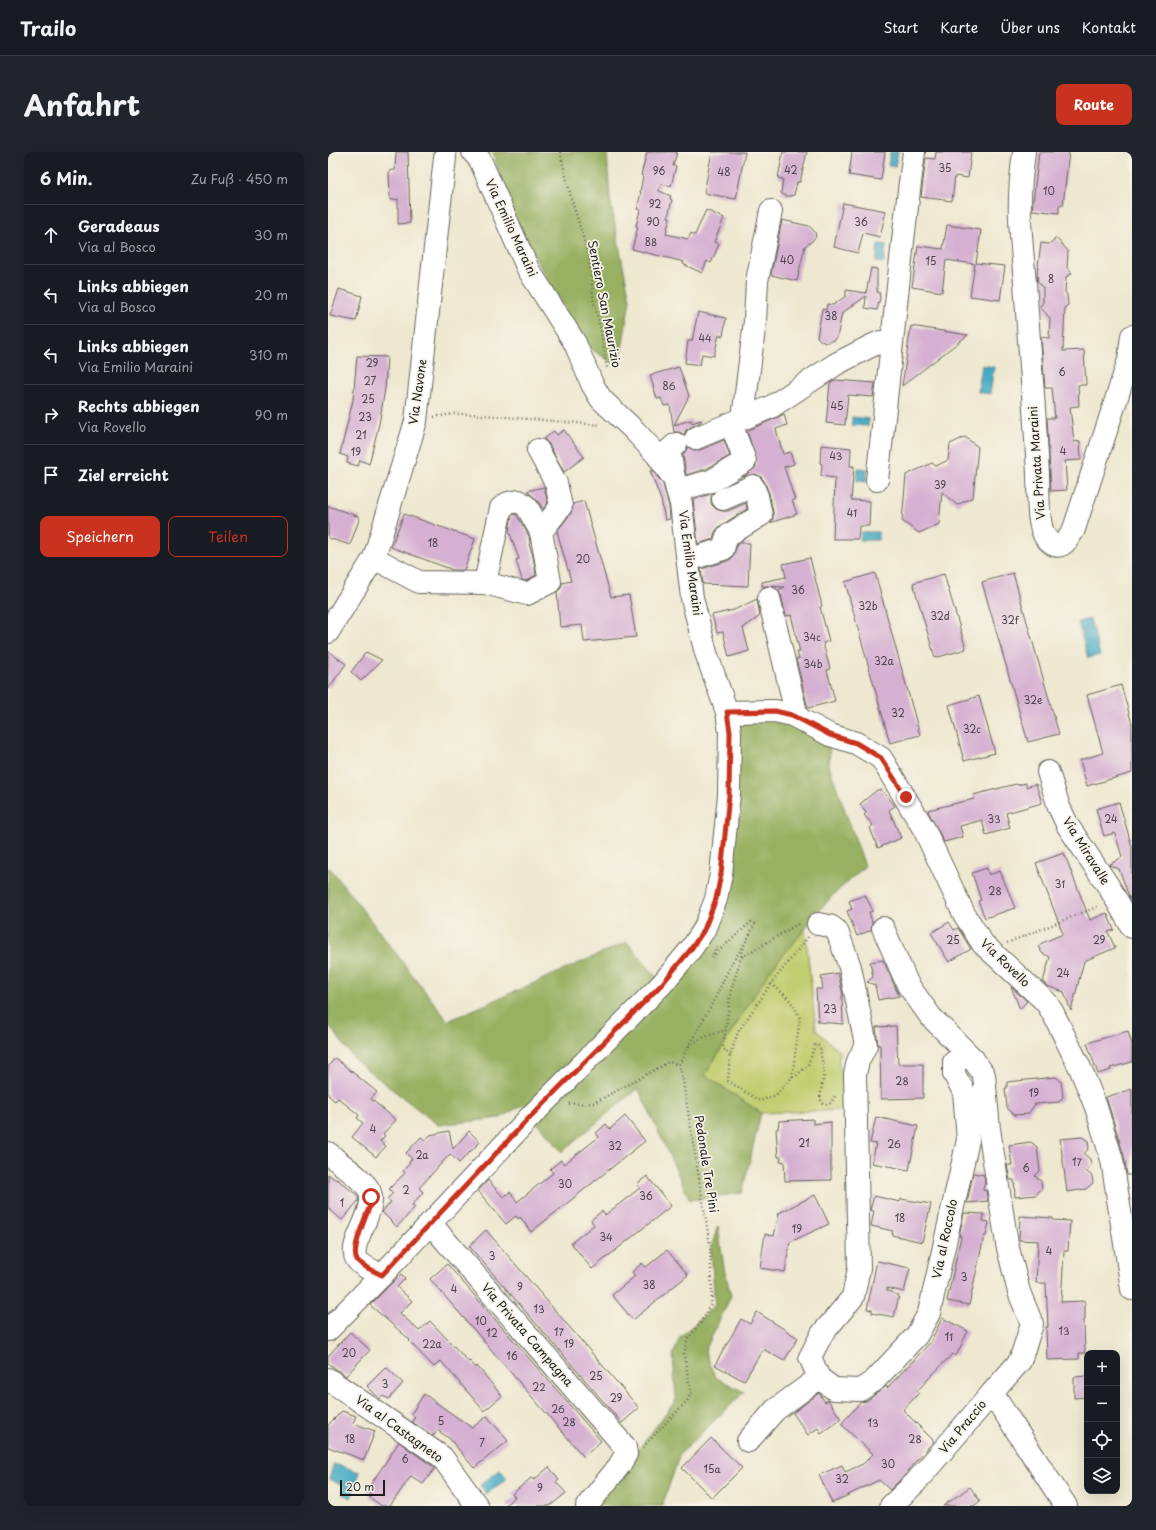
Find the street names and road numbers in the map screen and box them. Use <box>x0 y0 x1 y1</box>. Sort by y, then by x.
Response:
street label: Via Emilio Maraini <box>481 176 542 279</box>
street label: Sentiero San Maurizio <box>584 239 626 369</box>
street label: Via Navone <box>404 358 431 426</box>
street label: Via Privata Maraini <box>1023 406 1049 521</box>
street label: Via Emilio Maraini <box>675 509 707 617</box>
street label: Via Miravalle <box>1059 813 1115 888</box>
street label: Via Rovello <box>977 934 1035 991</box>
street label: Pedonale Tre Pini <box>690 1114 724 1214</box>
street label: Via al Roccolo <box>927 1197 961 1280</box>
street label: Via Privata Campagna <box>478 1279 578 1390</box>
street label: Via al Castagneto <box>352 1390 447 1466</box>
street label: Via Praccio <box>934 1395 990 1457</box>

